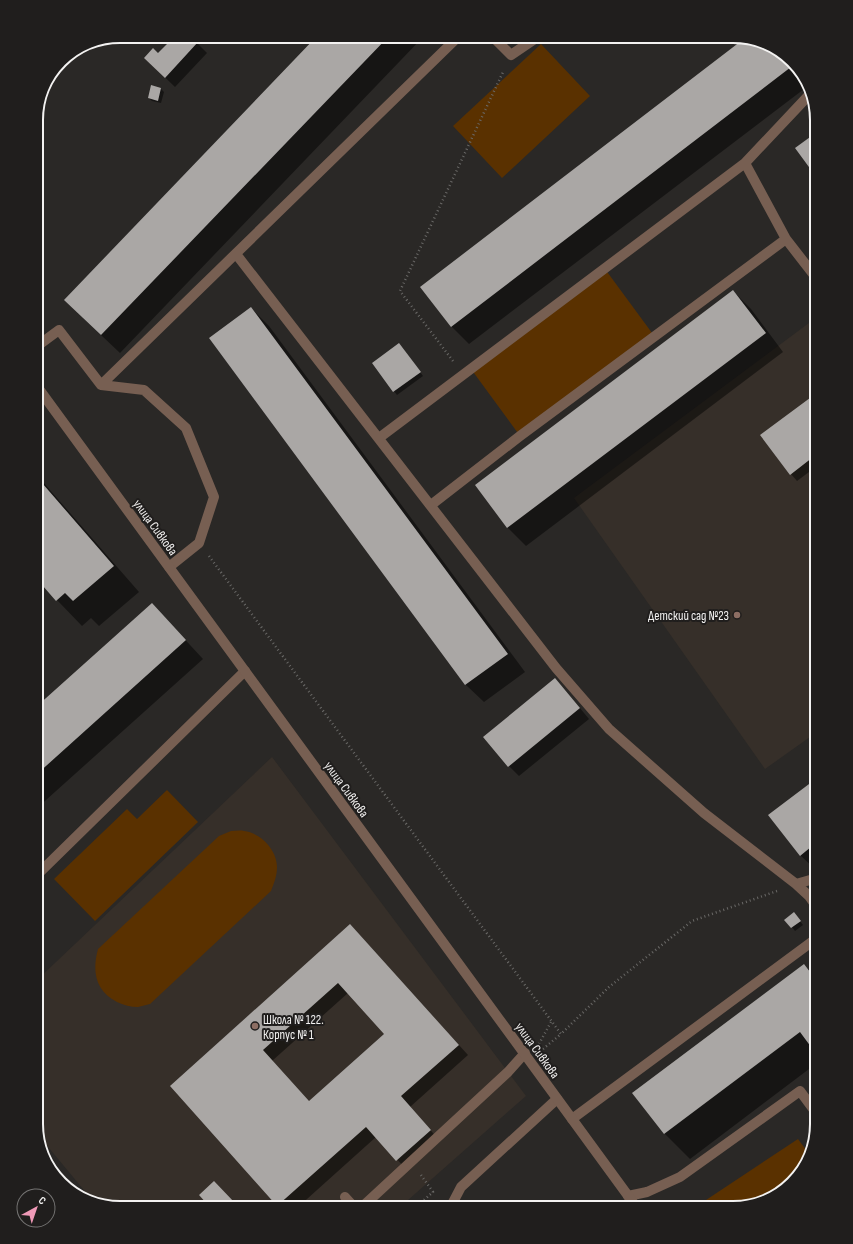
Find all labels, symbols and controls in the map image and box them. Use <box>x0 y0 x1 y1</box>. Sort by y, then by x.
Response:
street label: улица Сивкова <box>130 497 181 559</box>
place label: Детский сад №23 <box>648 608 729 624</box>
marker: Детский сад №23 <box>732 610 742 620</box>
street label: улица Сивкова <box>321 759 372 821</box>
place label: Школа № 122. Корпус № 1 <box>263 1012 324 1043</box>
street label: улица Сивкова <box>512 1020 563 1082</box>
marker: Школа № 122. Корпус № 1 <box>250 1021 260 1031</box>
north arrow <box>16 1188 56 1228</box>
text: С <box>36 1194 49 1208</box>

